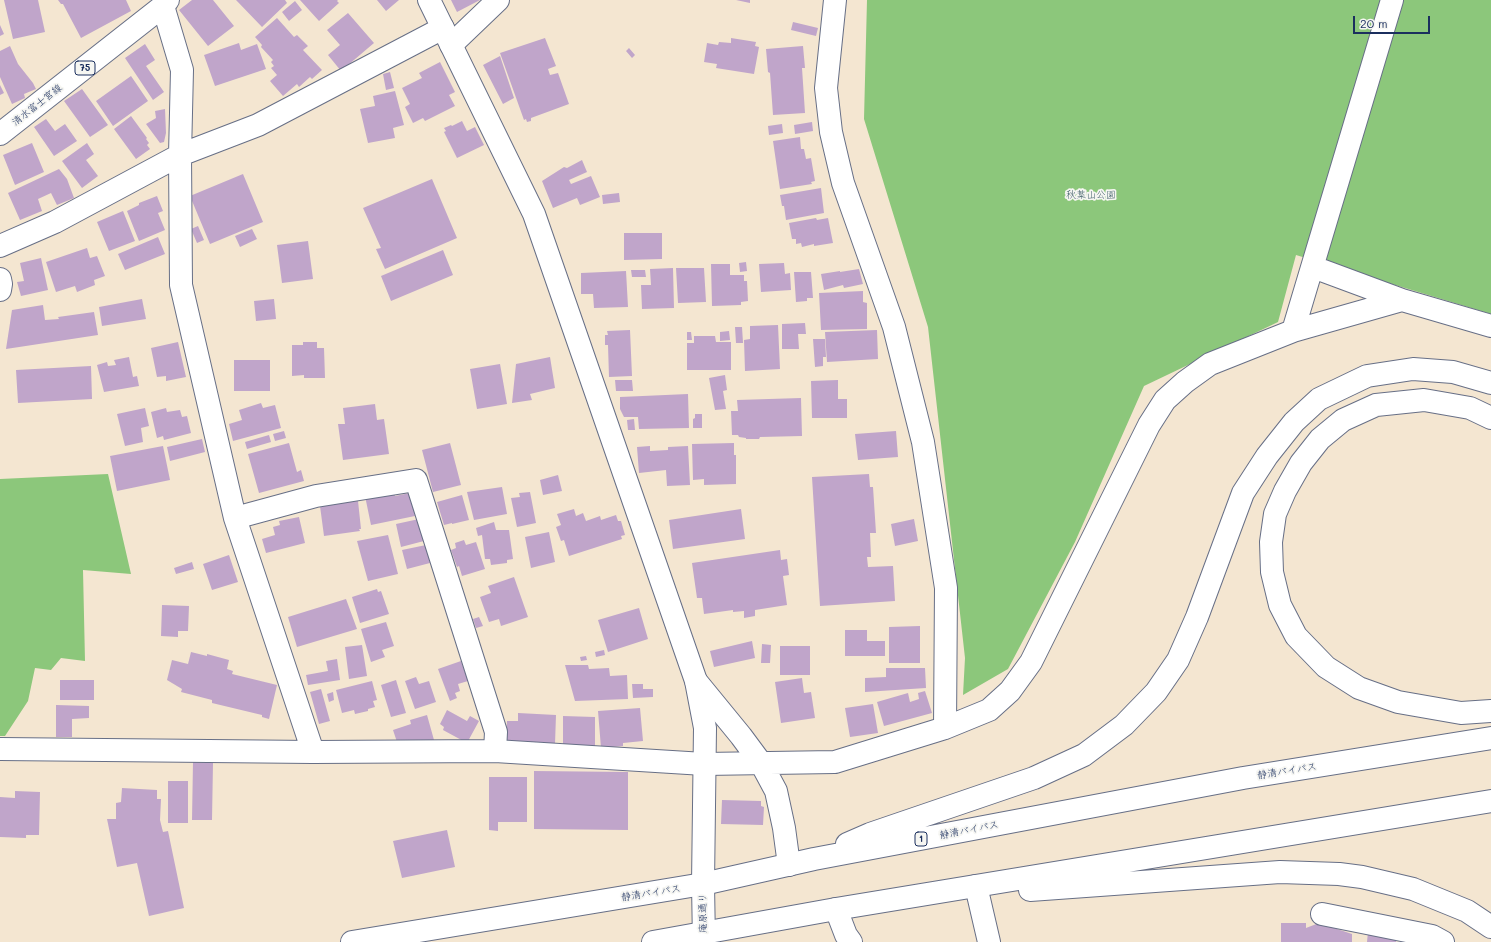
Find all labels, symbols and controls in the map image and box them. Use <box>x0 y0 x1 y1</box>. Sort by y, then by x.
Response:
scale bar <box>1355 8 1432 34</box>
text: 20 m <box>1360 15 1388 31</box>
road number: 75 <box>75 61 95 75</box>
street label: 清水富士宮線 <box>10 82 64 128</box>
park label: 秋葉山公園 <box>1066 189 1116 201</box>
street label: 静清バイパス <box>1256 760 1318 782</box>
street label: 静清バイパス <box>938 818 1000 842</box>
road number: 1 <box>915 832 927 846</box>
street label: 静清バイパス <box>620 882 682 904</box>
street label: 庵原通り <box>697 893 709 933</box>

